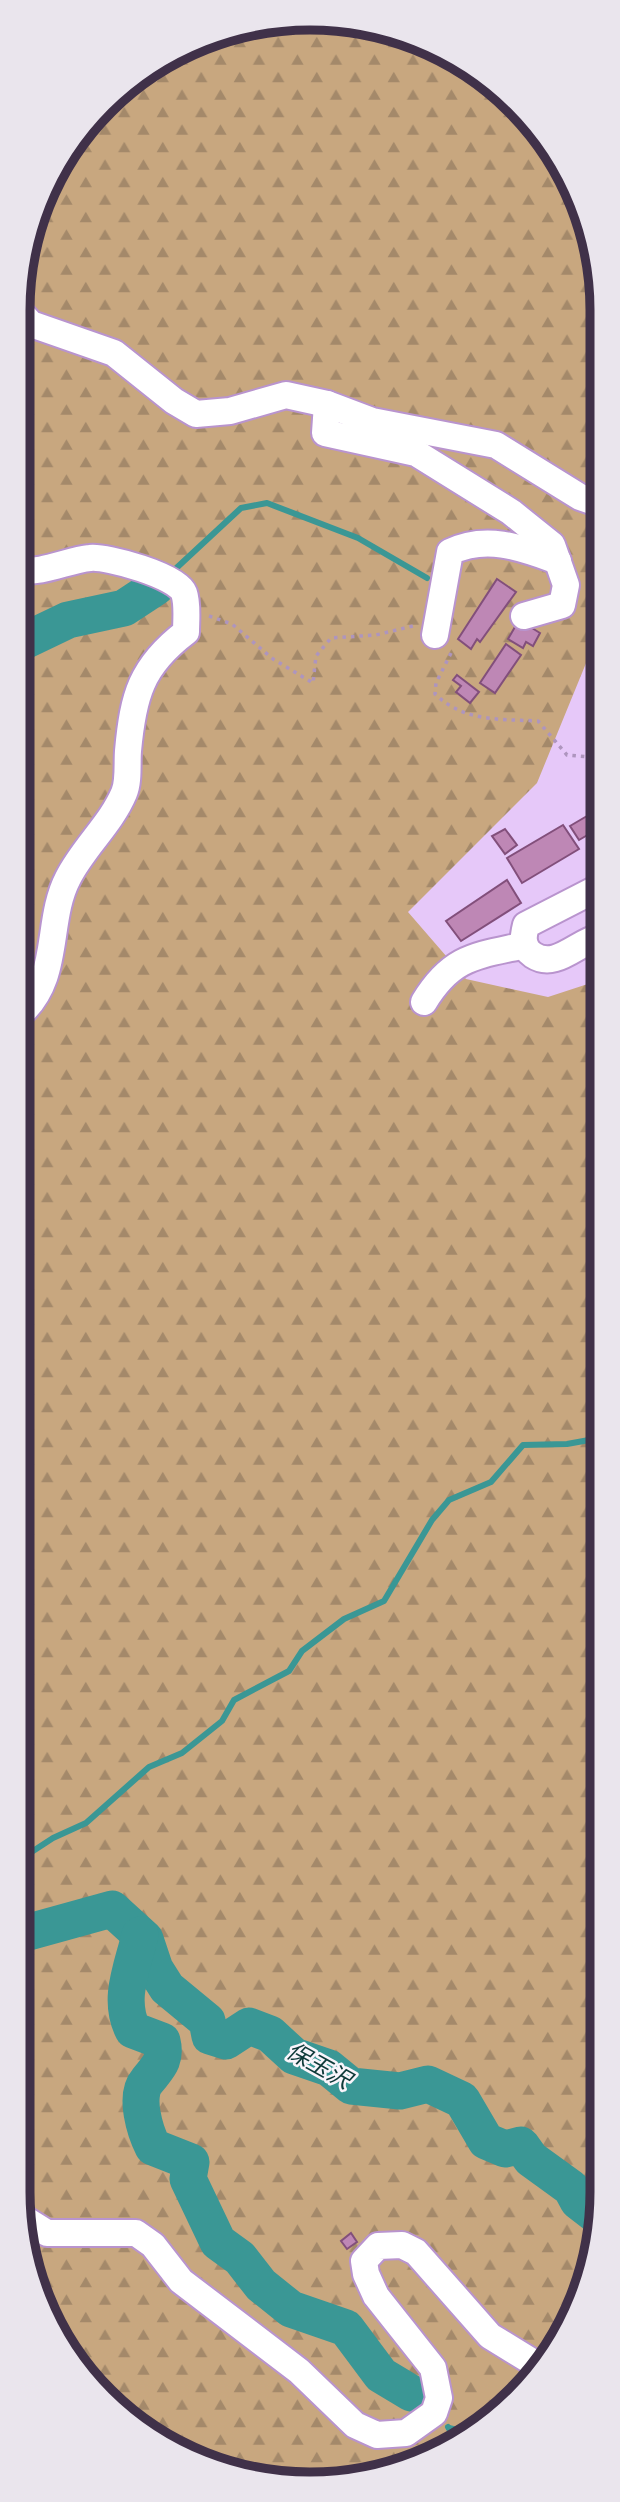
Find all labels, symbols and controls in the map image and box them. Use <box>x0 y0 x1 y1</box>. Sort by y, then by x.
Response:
water label: 保玉沢 <box>281 2035 359 2097</box>

